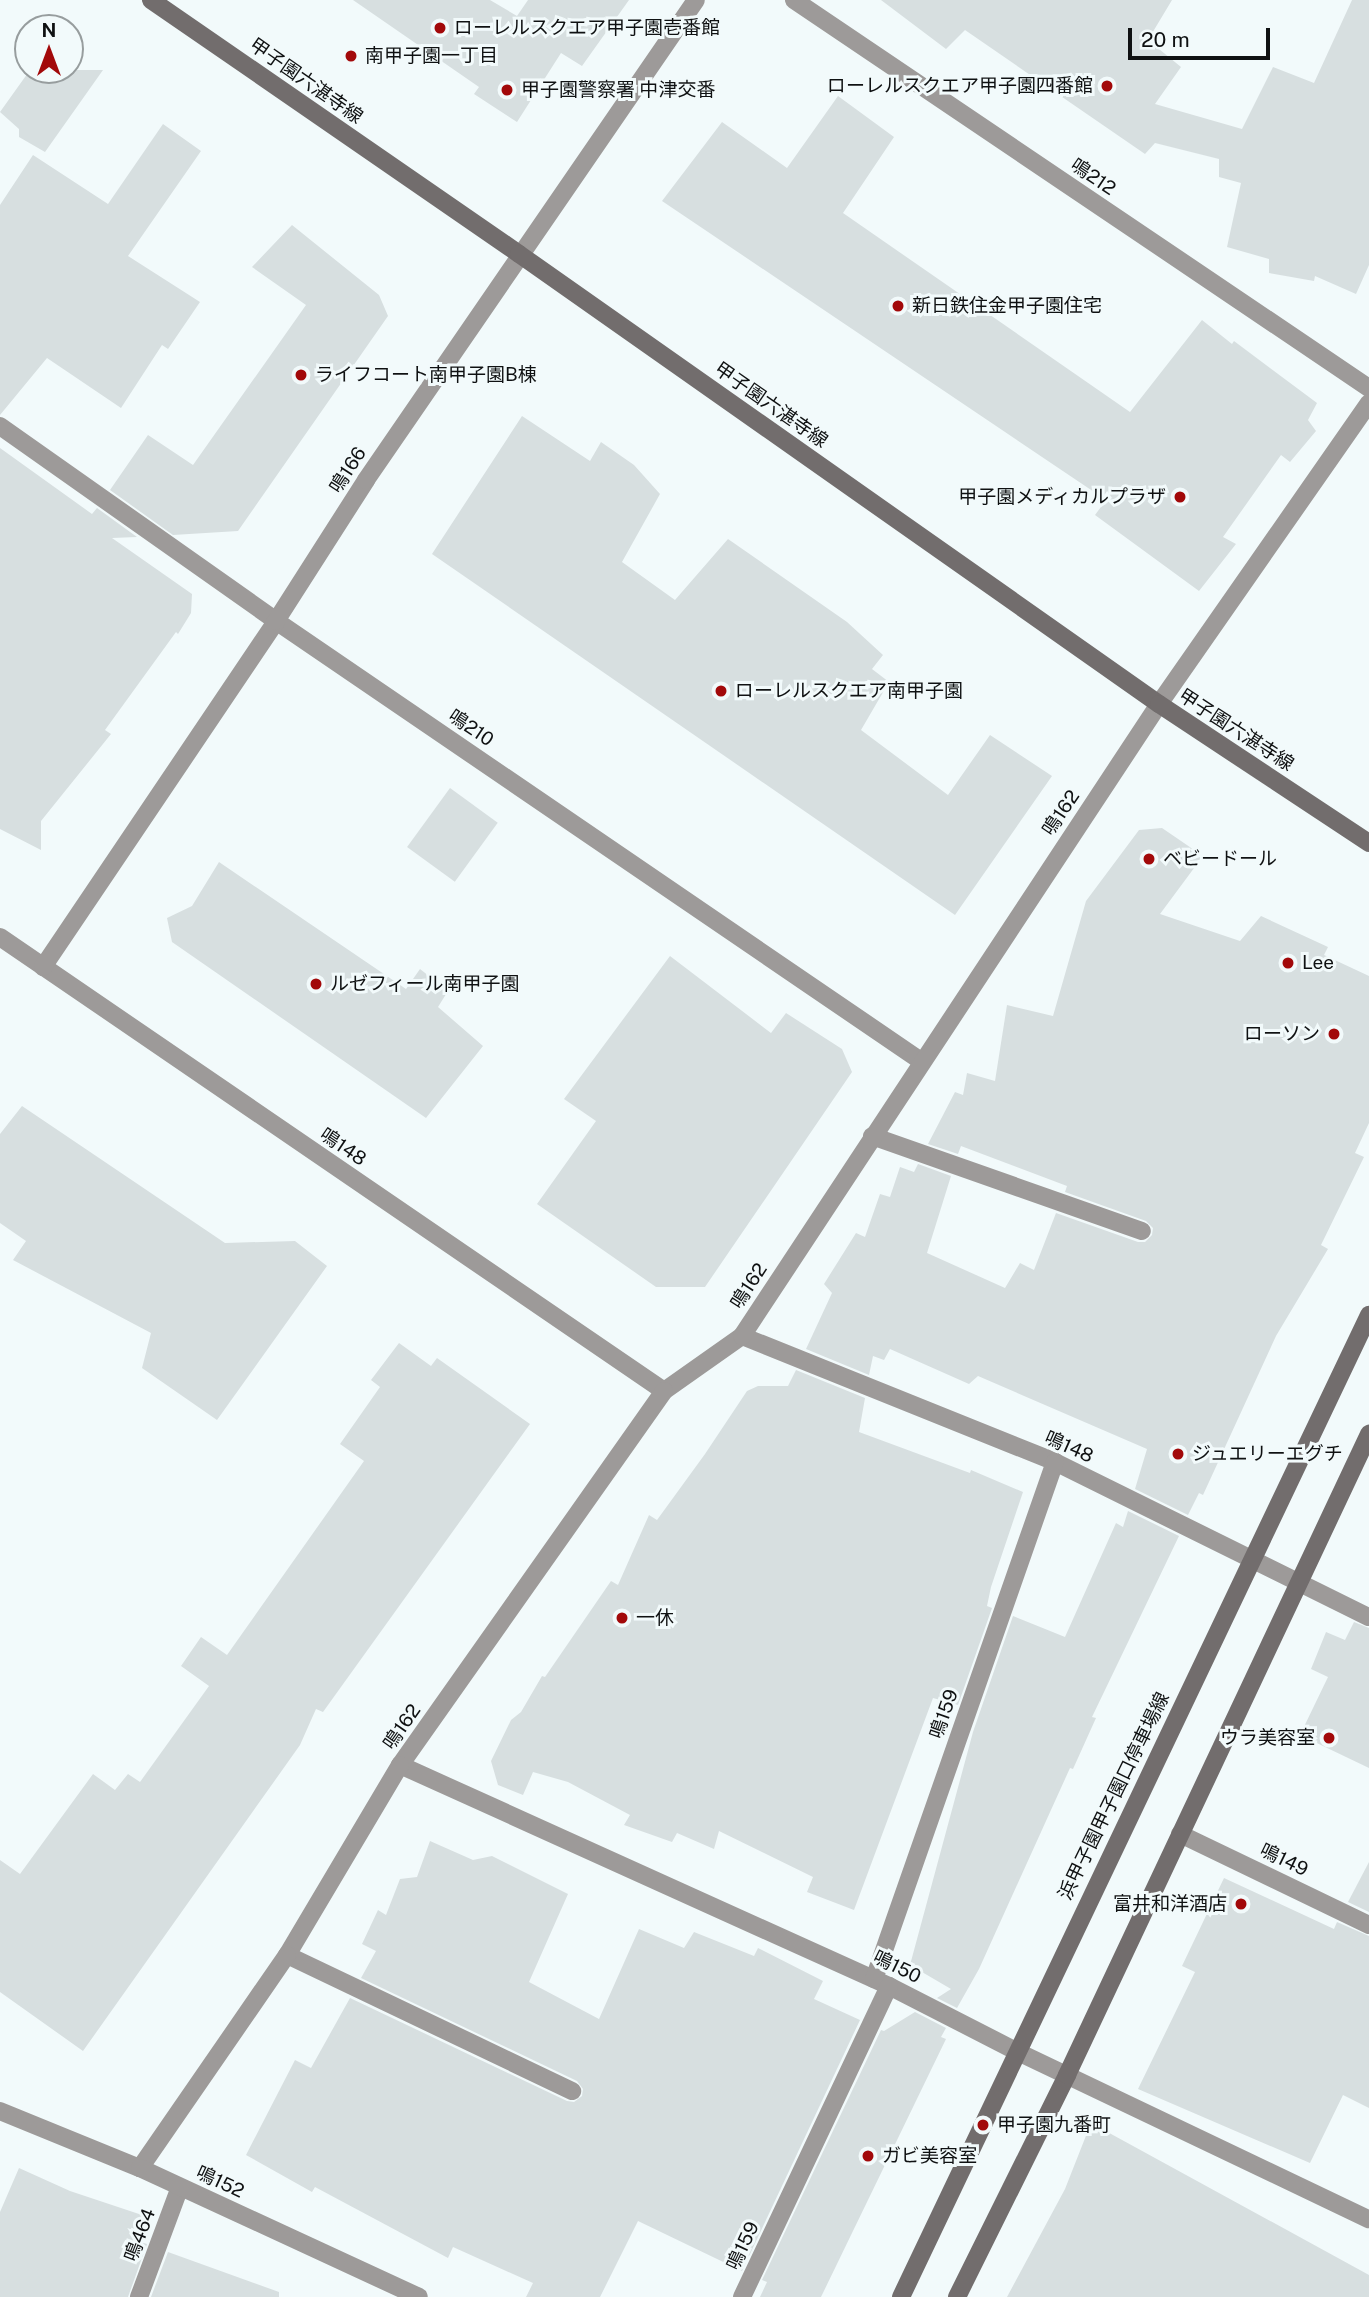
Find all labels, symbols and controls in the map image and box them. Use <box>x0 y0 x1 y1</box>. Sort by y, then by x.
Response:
north arrow <box>14 14 84 84</box>
scale bar <box>1131 14 1273 58</box>
place label: ローレルスクエア甲子園壱番館 <box>454 17 720 39</box>
text: N <box>42 19 56 41</box>
marker: ローレルスクエア甲子園壱番館 <box>432 20 448 36</box>
text: 20 m <box>1141 27 1190 52</box>
street label: 甲子園六湛寺線 <box>245 34 367 128</box>
place label: 南甲子園一丁目 <box>365 45 498 67</box>
marker: 南甲子園一丁目 <box>343 48 359 64</box>
place label: ローレルスクエア甲子園四番館 <box>827 75 1093 97</box>
marker: ローレルスクエア甲子園四番館 <box>1099 78 1115 94</box>
place label: 甲子園警察署 中津交番 <box>521 79 716 101</box>
marker: 甲子園警察署 中津交番 <box>499 82 515 98</box>
street label: 鳴212 <box>1066 154 1120 200</box>
place label: 新日鉄住金甲子園住宅 <box>912 295 1102 317</box>
marker: 新日鉄住金甲子園住宅 <box>890 298 906 314</box>
street label: 甲子園六湛寺線 <box>710 358 832 452</box>
place label: ライフコート南甲子園B棟 <box>315 364 537 386</box>
marker: ライフコート南甲子園B棟 <box>293 367 309 383</box>
street label: 鳴166 <box>325 443 371 497</box>
place label: 甲子園メディカルプラザ <box>957 486 1166 508</box>
marker: 甲子園メディカルプラザ <box>1172 489 1188 505</box>
place label: ローレルスクエア南甲子園 <box>735 680 963 702</box>
marker: ローレルスクエア南甲子園 <box>713 683 729 699</box>
street label: 甲子園六湛寺線 <box>1174 684 1298 776</box>
street label: 鳴210 <box>444 705 498 751</box>
street label: 鳴162 <box>1038 786 1084 840</box>
place label: ベビードール <box>1163 848 1277 870</box>
marker: ベビードール <box>1141 851 1157 867</box>
place label: Lee <box>1302 952 1334 974</box>
marker: Lee <box>1280 955 1296 971</box>
place label: ルゼフィール南甲子園 <box>330 973 520 995</box>
marker: ルゼフィール南甲子園 <box>308 976 324 992</box>
place label: ローソン <box>1244 1023 1320 1045</box>
marker: ローソン <box>1326 1026 1342 1042</box>
street label: 鳴148 <box>315 1123 371 1171</box>
street label: 鳴162 <box>726 1259 772 1313</box>
street label: 鳴148 <box>1041 1426 1097 1468</box>
place label: ジュエリーエグチ <box>1192 1443 1344 1465</box>
marker: ジュエリーエグチ <box>1170 1446 1186 1462</box>
place label: 一休 <box>636 1607 674 1629</box>
marker: 一休 <box>614 1610 630 1626</box>
street label: 鳴159 <box>925 1686 963 1742</box>
street label: 浜甲子園甲子園口停車場線 <box>1054 1689 1174 1903</box>
street label: 鳴162 <box>378 1700 426 1754</box>
place label: ウラ美容室 <box>1220 1727 1315 1749</box>
marker: ウラ美容室 <box>1321 1730 1337 1746</box>
street label: 鳴149 <box>1256 1839 1312 1881</box>
place label: 富井和洋酒店 <box>1113 1893 1227 1915</box>
marker: 富井和洋酒店 <box>1233 1896 1249 1912</box>
street label: 鳴150 <box>869 1946 925 1988</box>
place label: 甲子園九番町 <box>997 2114 1111 2136</box>
marker: 甲子園九番町 <box>975 2117 991 2133</box>
place label: ガビ美容室 <box>882 2145 977 2167</box>
marker: ガビ美容室 <box>860 2148 876 2164</box>
street label: 鳴152 <box>192 2161 248 2203</box>
street label: 鳴464 <box>120 2205 160 2265</box>
street label: 鳴159 <box>722 2218 764 2274</box>

